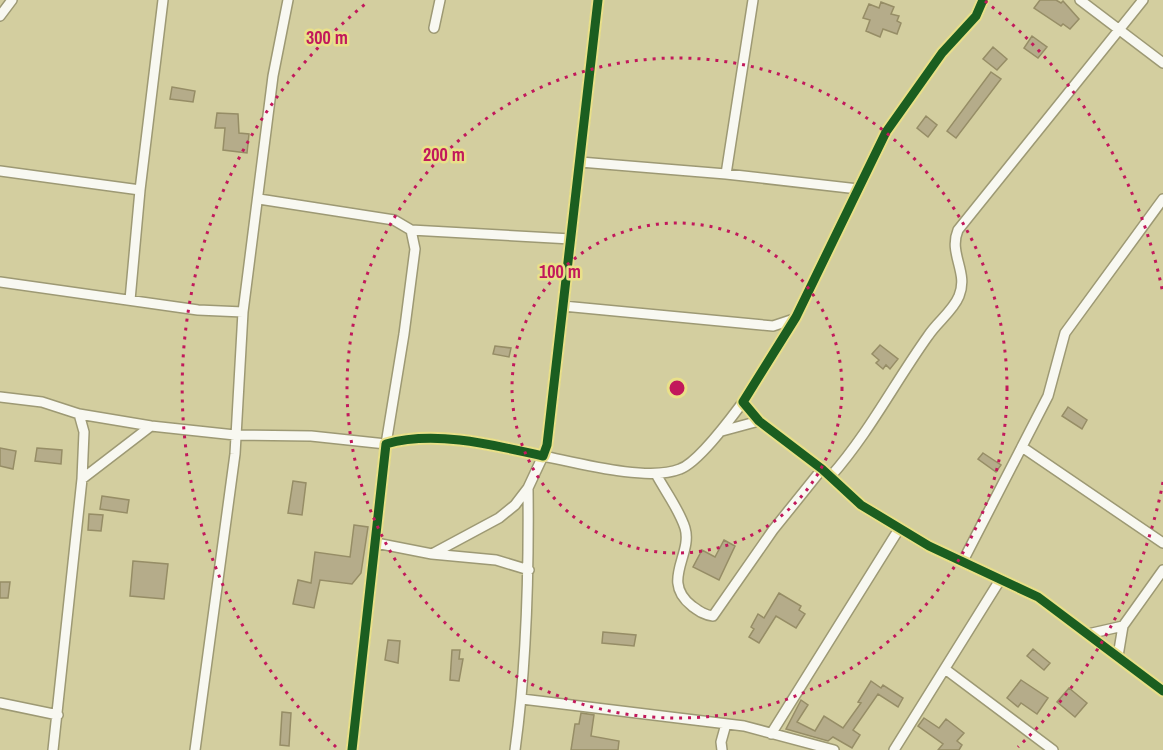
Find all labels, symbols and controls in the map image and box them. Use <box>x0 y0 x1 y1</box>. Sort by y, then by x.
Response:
text: 300 m <box>306 25 348 50</box>
text: 200 m <box>423 142 465 167</box>
text: 100 m <box>539 259 581 284</box>
centre of rings <box>667 378 687 398</box>

